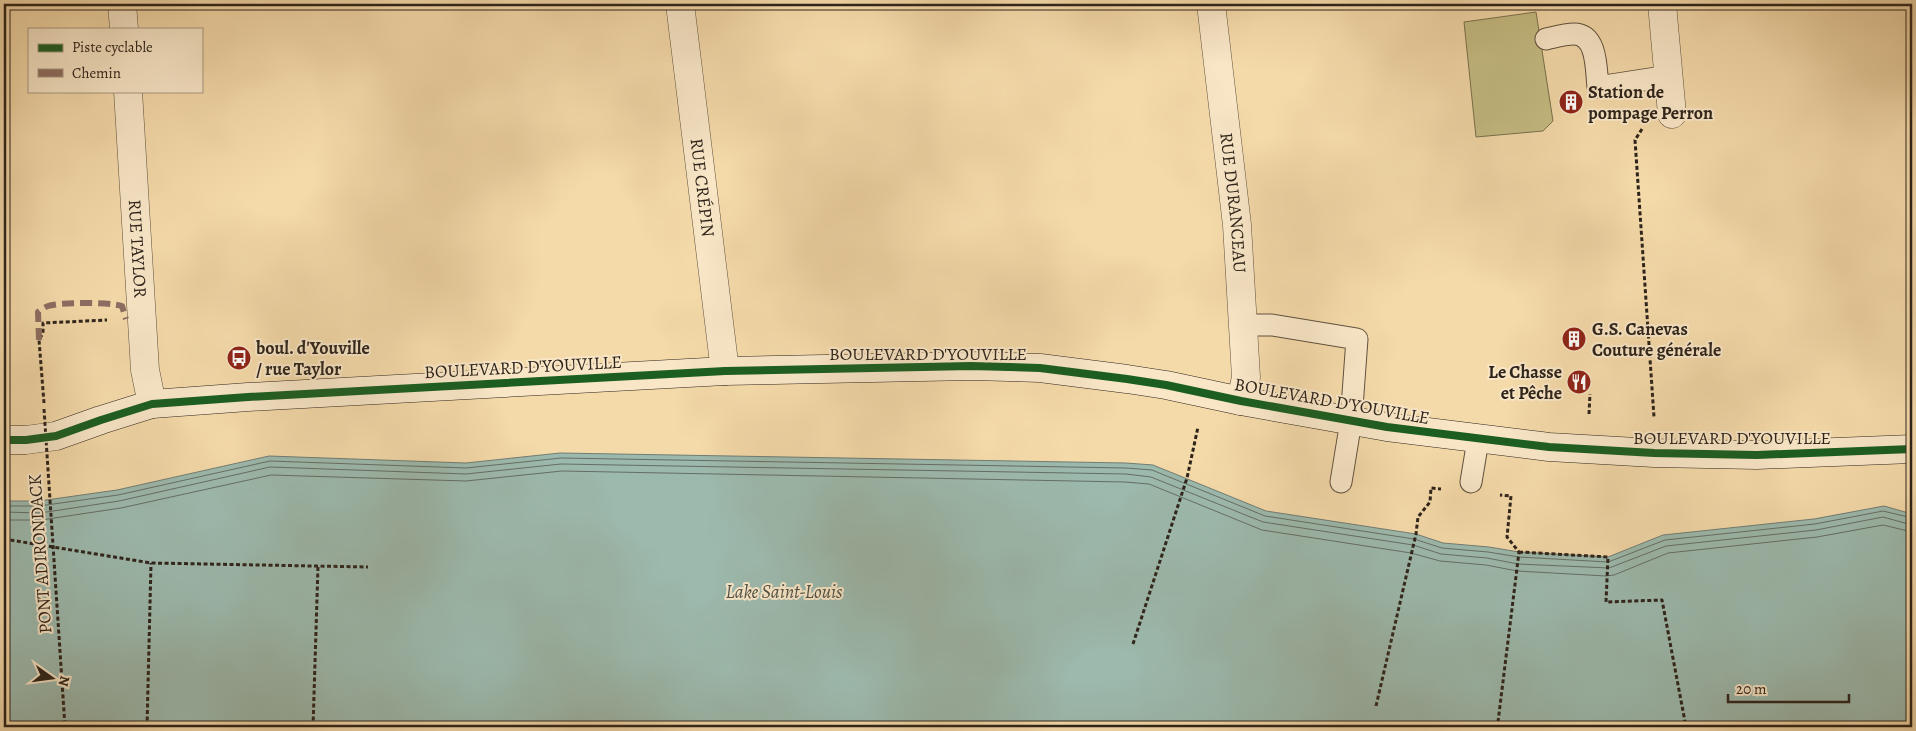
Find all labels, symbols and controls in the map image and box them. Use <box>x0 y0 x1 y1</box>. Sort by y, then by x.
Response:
legend <box>28 28 202 92</box>
text: Piste cyclable <box>72 37 153 57</box>
text: Chemin <box>72 63 121 83</box>
place label: Station de pompage Perron <box>1588 80 1713 125</box>
building icon: Station de pompage Perron <box>1558 89 1584 115</box>
street label: RUE DURANCEAU <box>1214 131 1252 274</box>
street label: RUE CRÉPIN <box>685 137 720 238</box>
street label: RUE TAYLOR <box>123 199 153 299</box>
place label: G.S. Canevas Couture générale <box>1592 317 1721 362</box>
building icon: G.S. Canevas Couture générale <box>1561 326 1587 352</box>
place label: boul. d'Youville / rue Taylor <box>255 336 370 381</box>
street label: BOULEVARD D'YOUVILLE <box>829 342 1027 366</box>
bus stop icon: boul. d'Youville / rue Taylor <box>226 345 252 371</box>
street label: BOULEVARD D'YOUVILLE <box>424 350 622 384</box>
place label: Le Chasse et Pêche <box>1488 360 1562 405</box>
restaurant icon: Le Chasse et Pêche <box>1566 369 1592 395</box>
street label: BOULEVARD D'YOUVILLE <box>1233 372 1431 430</box>
street label: BOULEVARD D'YOUVILLE <box>1633 426 1831 450</box>
street label: PONT ADIRONDACK <box>22 473 58 634</box>
water label: Lake Saint-Louis <box>726 579 843 605</box>
north arrow <box>28 654 78 704</box>
scale bar <box>1728 671 1850 703</box>
text: N <box>54 674 75 688</box>
text: 20 m <box>1736 679 1767 699</box>

